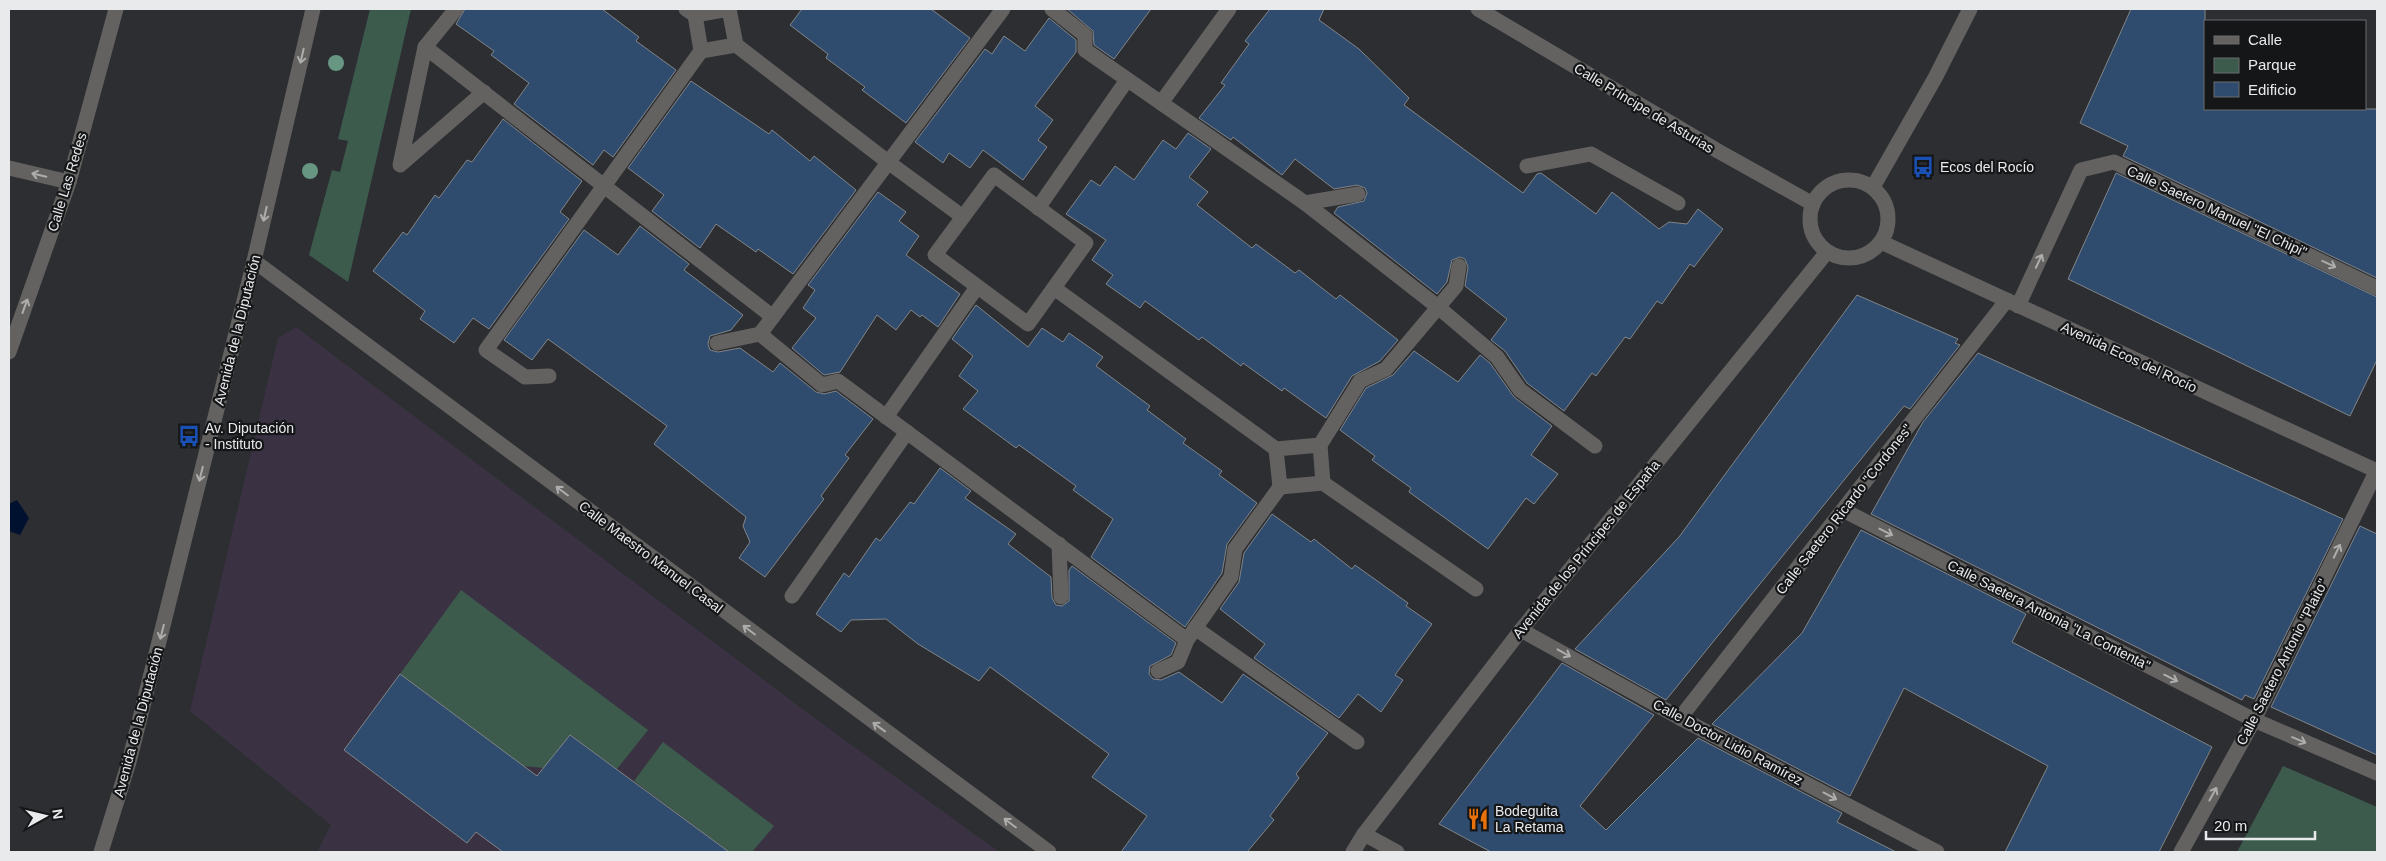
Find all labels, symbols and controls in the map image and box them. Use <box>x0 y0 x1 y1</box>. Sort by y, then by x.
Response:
legend <box>2204 20 2366 110</box>
text: Calle <box>2248 31 2282 48</box>
one-way arrow <box>297 48 306 64</box>
text: Parque <box>2248 56 2296 73</box>
street label: Calle Príncipe de Asturias <box>1571 60 1717 156</box>
text: Edificio <box>2248 81 2296 98</box>
street label: Calle Las Redes <box>44 131 90 233</box>
bus stop icon: Ecos del Rocío <box>1910 154 1936 180</box>
place label: Ecos del Rocío <box>1940 159 2034 175</box>
street label: Calle Saetero Manuel "El Chipi" <box>2124 162 2310 260</box>
one-way arrow <box>31 170 47 179</box>
one-way arrow <box>260 206 269 222</box>
street label: Avenida de la Diputación <box>211 253 263 407</box>
one-way arrow <box>2035 254 2044 269</box>
one-way arrow <box>2321 260 2336 270</box>
one-way arrow <box>21 299 30 314</box>
street label: Avenida Ecos del Rocío <box>2058 318 2200 396</box>
place label: Av. Diputación - Instituto <box>205 420 294 452</box>
street label: Calle Saetero Ricardo "Cordones" <box>1773 421 1915 597</box>
bus stop icon: Av. Diputación - Instituto <box>176 423 202 449</box>
street label: Avenida de los Príncipes de España <box>1509 456 1663 641</box>
one-way arrow <box>196 466 205 482</box>
one-way arrow <box>555 486 569 496</box>
street label: Calle Maestro Manuel Casal <box>576 498 726 616</box>
one-way arrow <box>1878 528 1893 537</box>
one-way arrow <box>2333 544 2343 559</box>
street label: Calle Saetera Antonia "La Contenta" <box>1945 557 2153 673</box>
street label: Calle Saetero Antonio "Plaito" <box>2233 576 2331 748</box>
one-way arrow <box>156 623 166 639</box>
one-way arrow <box>742 625 756 635</box>
street label: Avenida de la Diputación <box>110 645 166 799</box>
one-way arrow <box>1556 649 1570 659</box>
one-way arrow <box>2163 674 2178 683</box>
street label: Calle Doctor Lidio Ramírez <box>1650 696 1806 788</box>
one-way arrow <box>873 721 886 732</box>
one-way arrow <box>2291 735 2306 745</box>
one-way arrow <box>2208 787 2218 802</box>
north arrow <box>20 791 70 841</box>
one-way arrow <box>1822 792 1837 801</box>
place label: Bodeguita La Retama <box>1495 803 1564 835</box>
restaurant icon: Bodeguita La Retama <box>1465 806 1491 832</box>
text: N <box>49 808 67 820</box>
scale bar <box>2206 808 2315 840</box>
text: 20 m <box>2214 817 2247 834</box>
one-way arrow <box>1003 818 1017 828</box>

